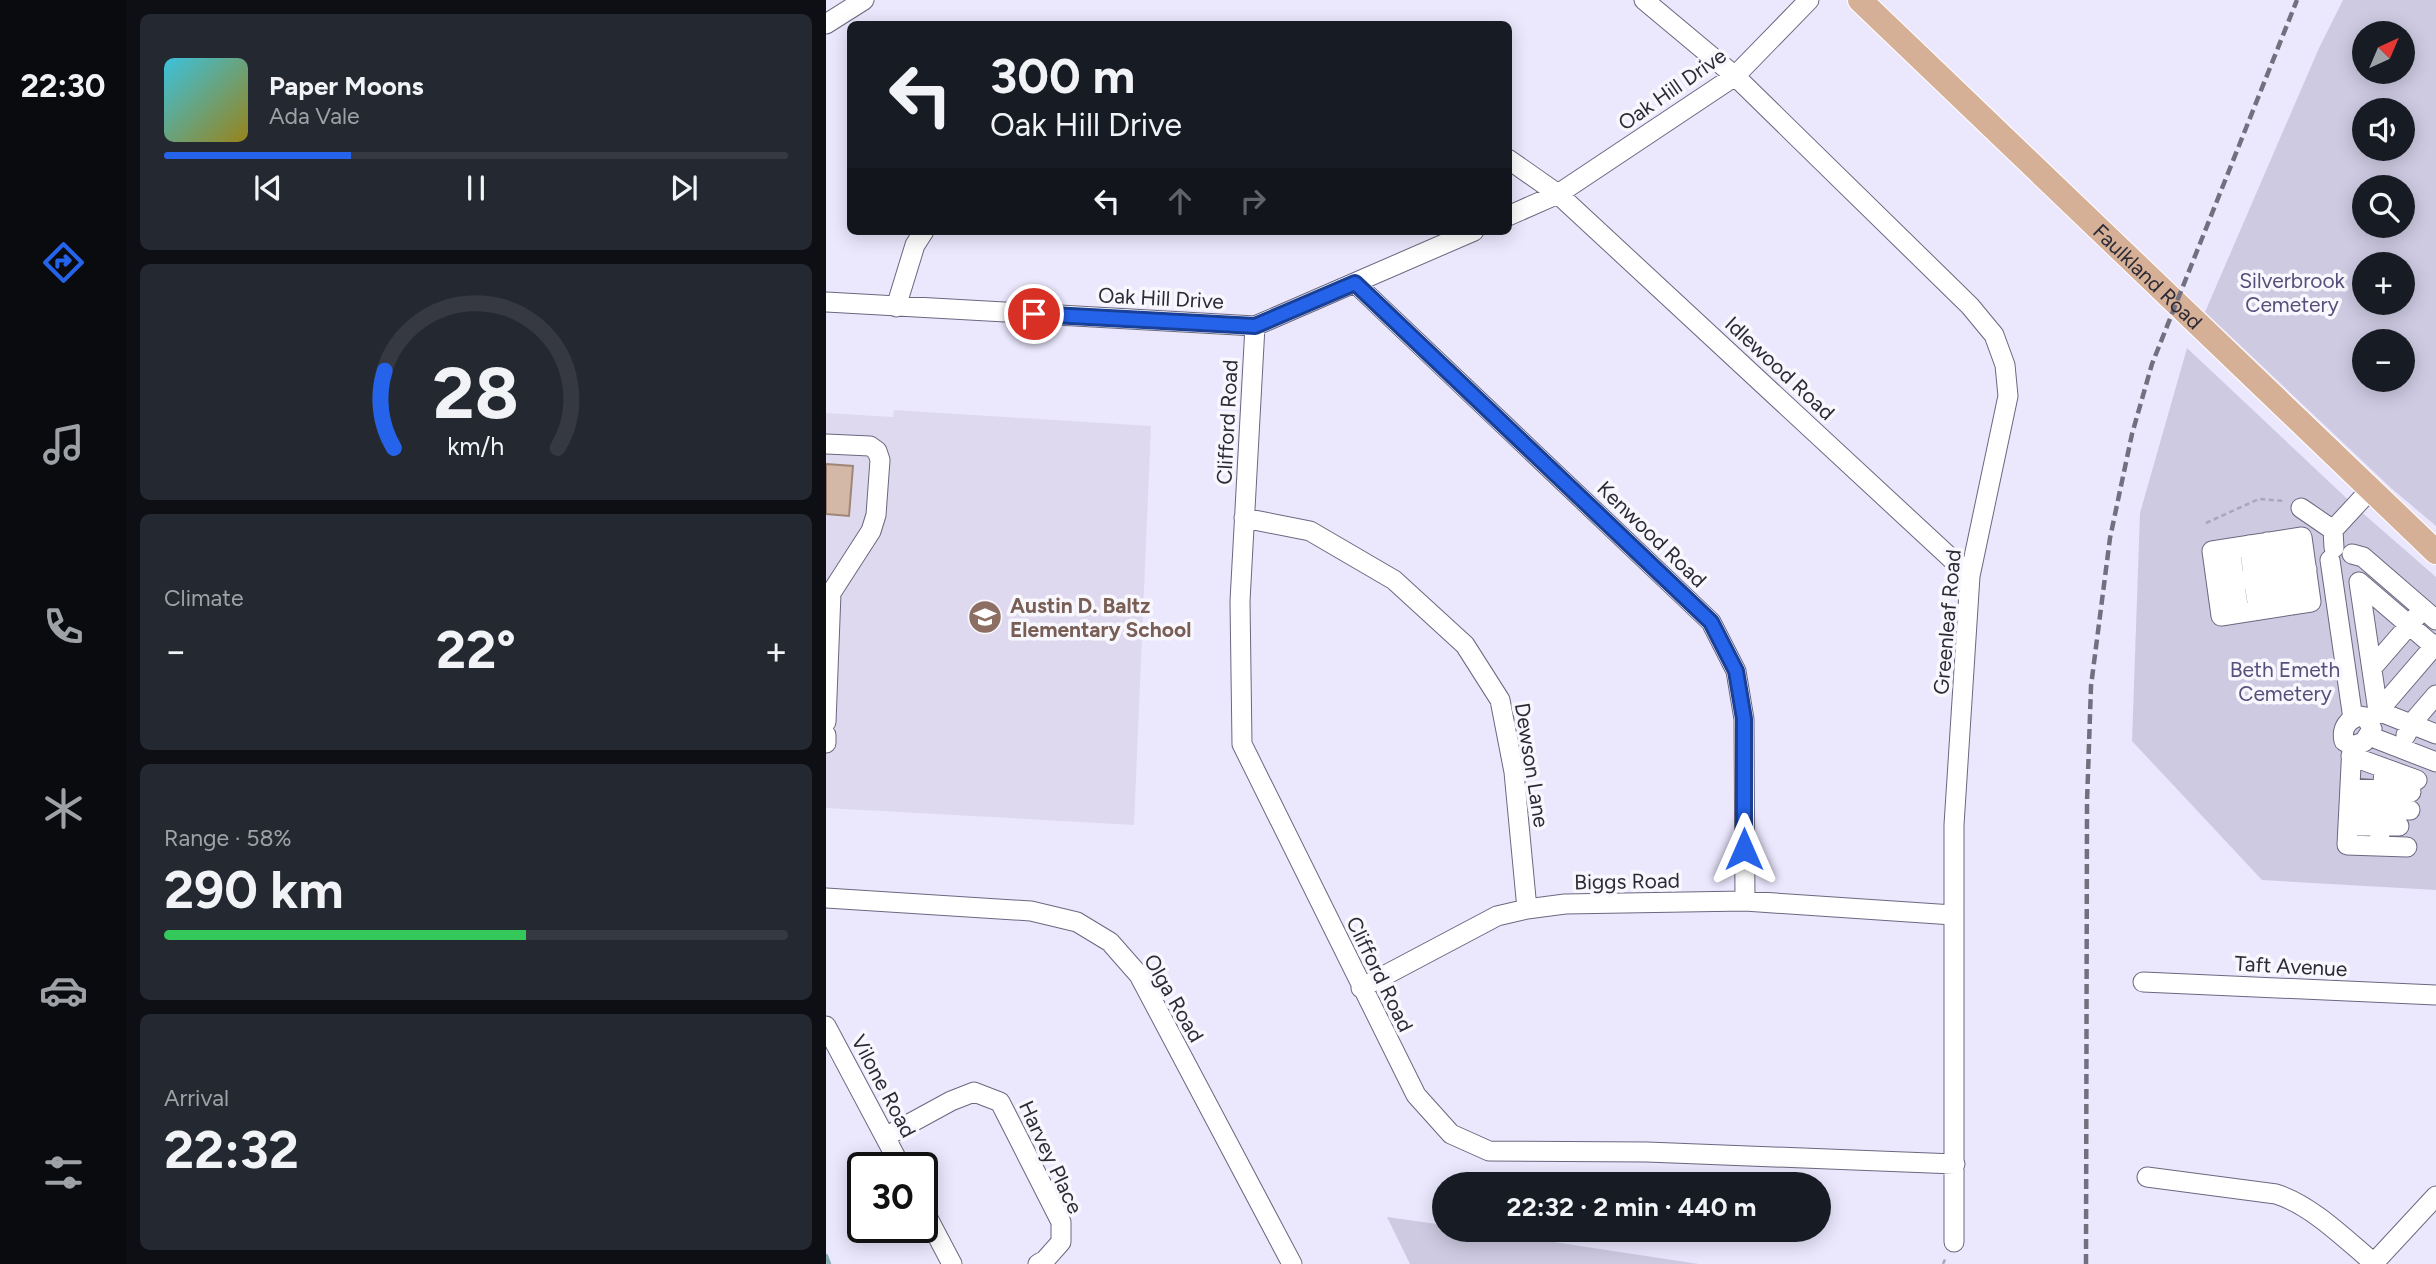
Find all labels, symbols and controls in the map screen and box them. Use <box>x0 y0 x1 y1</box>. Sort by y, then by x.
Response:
north arrow <box>2352 21 2415 84</box>
map controls <box>2352 21 2415 392</box>
street label: Oak Hill Drive <box>1613 43 1731 135</box>
text: 300 m <box>990 46 1135 105</box>
icon: left <box>875 49 966 140</box>
text: 22:30 <box>20 67 106 105</box>
text: Paper Moons <box>269 70 424 102</box>
button: sound <box>2352 98 2415 161</box>
text: Ada Vale <box>269 102 360 130</box>
text: Oak Hill Drive <box>990 106 1182 144</box>
icon: previous <box>249 169 287 207</box>
icon: pause <box>457 169 495 207</box>
icon: next <box>665 169 703 207</box>
button: search <box>2352 175 2415 238</box>
icon: left <box>1088 182 1126 220</box>
icon: ahead <box>1161 182 1199 220</box>
icon: right <box>1234 182 1272 220</box>
street label: Faulkland Road <box>2088 218 2208 334</box>
icon: directions <box>39 238 88 287</box>
button: + <box>2352 252 2415 315</box>
park label: Silverbrook Cemetery <box>2239 268 2346 317</box>
street label: Oak Hill Drive <box>1097 282 1225 314</box>
pin <box>1004 284 1064 344</box>
icon: arrive <box>1015 295 1053 333</box>
street label: Idlewood Road <box>1720 311 1840 425</box>
button: − <box>2352 329 2415 392</box>
text: 28 <box>433 349 519 436</box>
street label: Clifford Road <box>1211 359 1243 485</box>
icon: music <box>39 420 88 469</box>
text: km/h <box>447 431 505 461</box>
street label: Kenwood Road <box>1592 476 1712 592</box>
street label: Greenleaf Road <box>1928 548 1966 696</box>
text: Climate <box>164 584 243 612</box>
place label: Austin D. Baltz Elementary School <box>1010 593 1191 642</box>
school or university icon: Austin D. Baltz Elementary School <box>966 598 1004 636</box>
icon: phone <box>39 602 88 651</box>
text: 22° <box>436 619 516 681</box>
text: − <box>164 628 188 674</box>
text: + <box>764 628 788 674</box>
park label: Beth Emeth Cemetery <box>2230 657 2340 706</box>
street label: Dewson Lane <box>1510 701 1554 829</box>
icon: climate <box>39 784 88 833</box>
position arrow <box>1707 812 1781 886</box>
text: Range · 58% <box>164 824 292 852</box>
text: 290 km <box>164 859 344 921</box>
street label: Biggs Road <box>1574 868 1680 894</box>
street label: Clifford Road <box>1341 912 1419 1036</box>
street label: Olga Road <box>1139 950 1209 1046</box>
street label: Taft Avenue <box>2234 951 2348 981</box>
icon: car <box>39 966 88 1015</box>
street label: Vilone Road <box>846 1030 922 1142</box>
text: Arrival <box>164 1084 229 1112</box>
street label: Harvey Place <box>1014 1096 1088 1218</box>
text: 22:32 <box>164 1119 299 1181</box>
icon: filters <box>39 1148 88 1197</box>
speed limit sign: 30 <box>847 1152 938 1243</box>
text: 22:32 · 2 min · 440 m <box>1507 1191 1756 1223</box>

